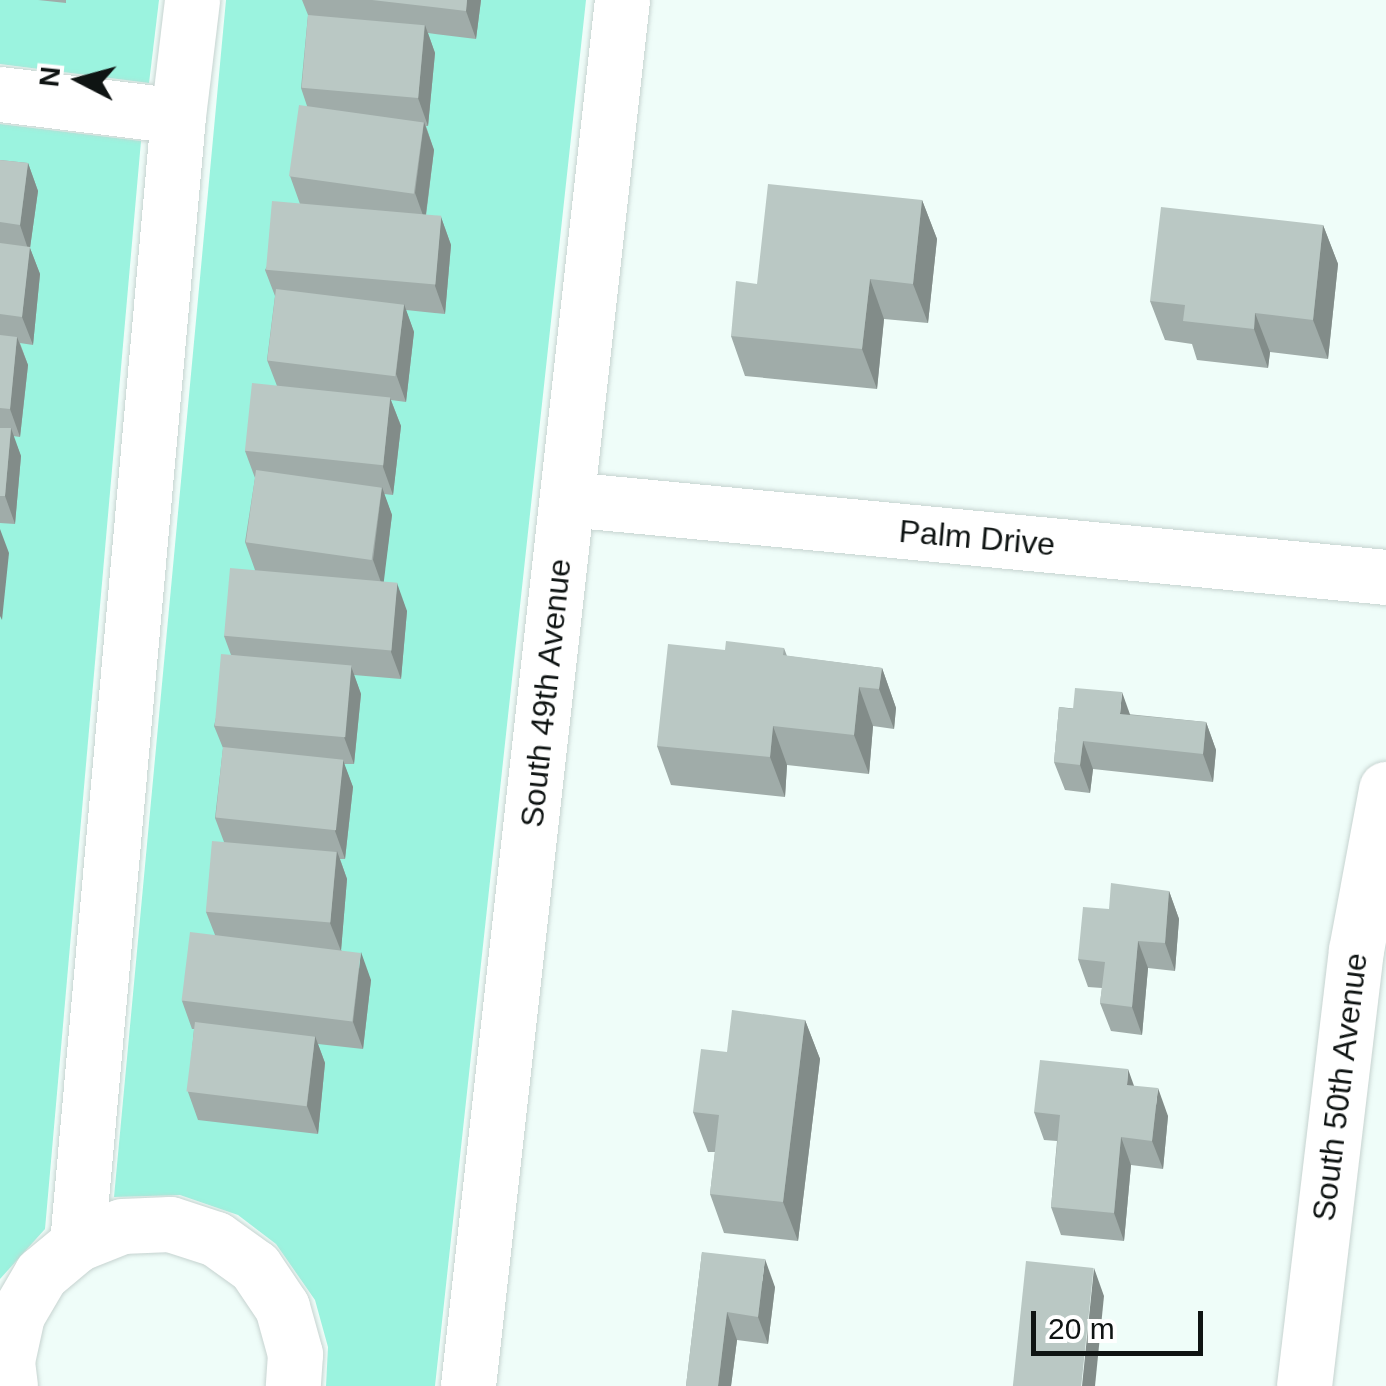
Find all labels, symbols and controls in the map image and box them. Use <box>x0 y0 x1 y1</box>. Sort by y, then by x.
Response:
north arrow <box>30 30 130 130</box>
text: N <box>33 65 66 89</box>
street label: Palm Drive <box>897 512 1057 564</box>
street label: South 49th Avenue <box>513 556 579 830</box>
street label: South 50th Avenue <box>1304 950 1376 1224</box>
scale bar <box>1036 1291 1208 1353</box>
text: 20 m <box>1048 1312 1115 1345</box>

